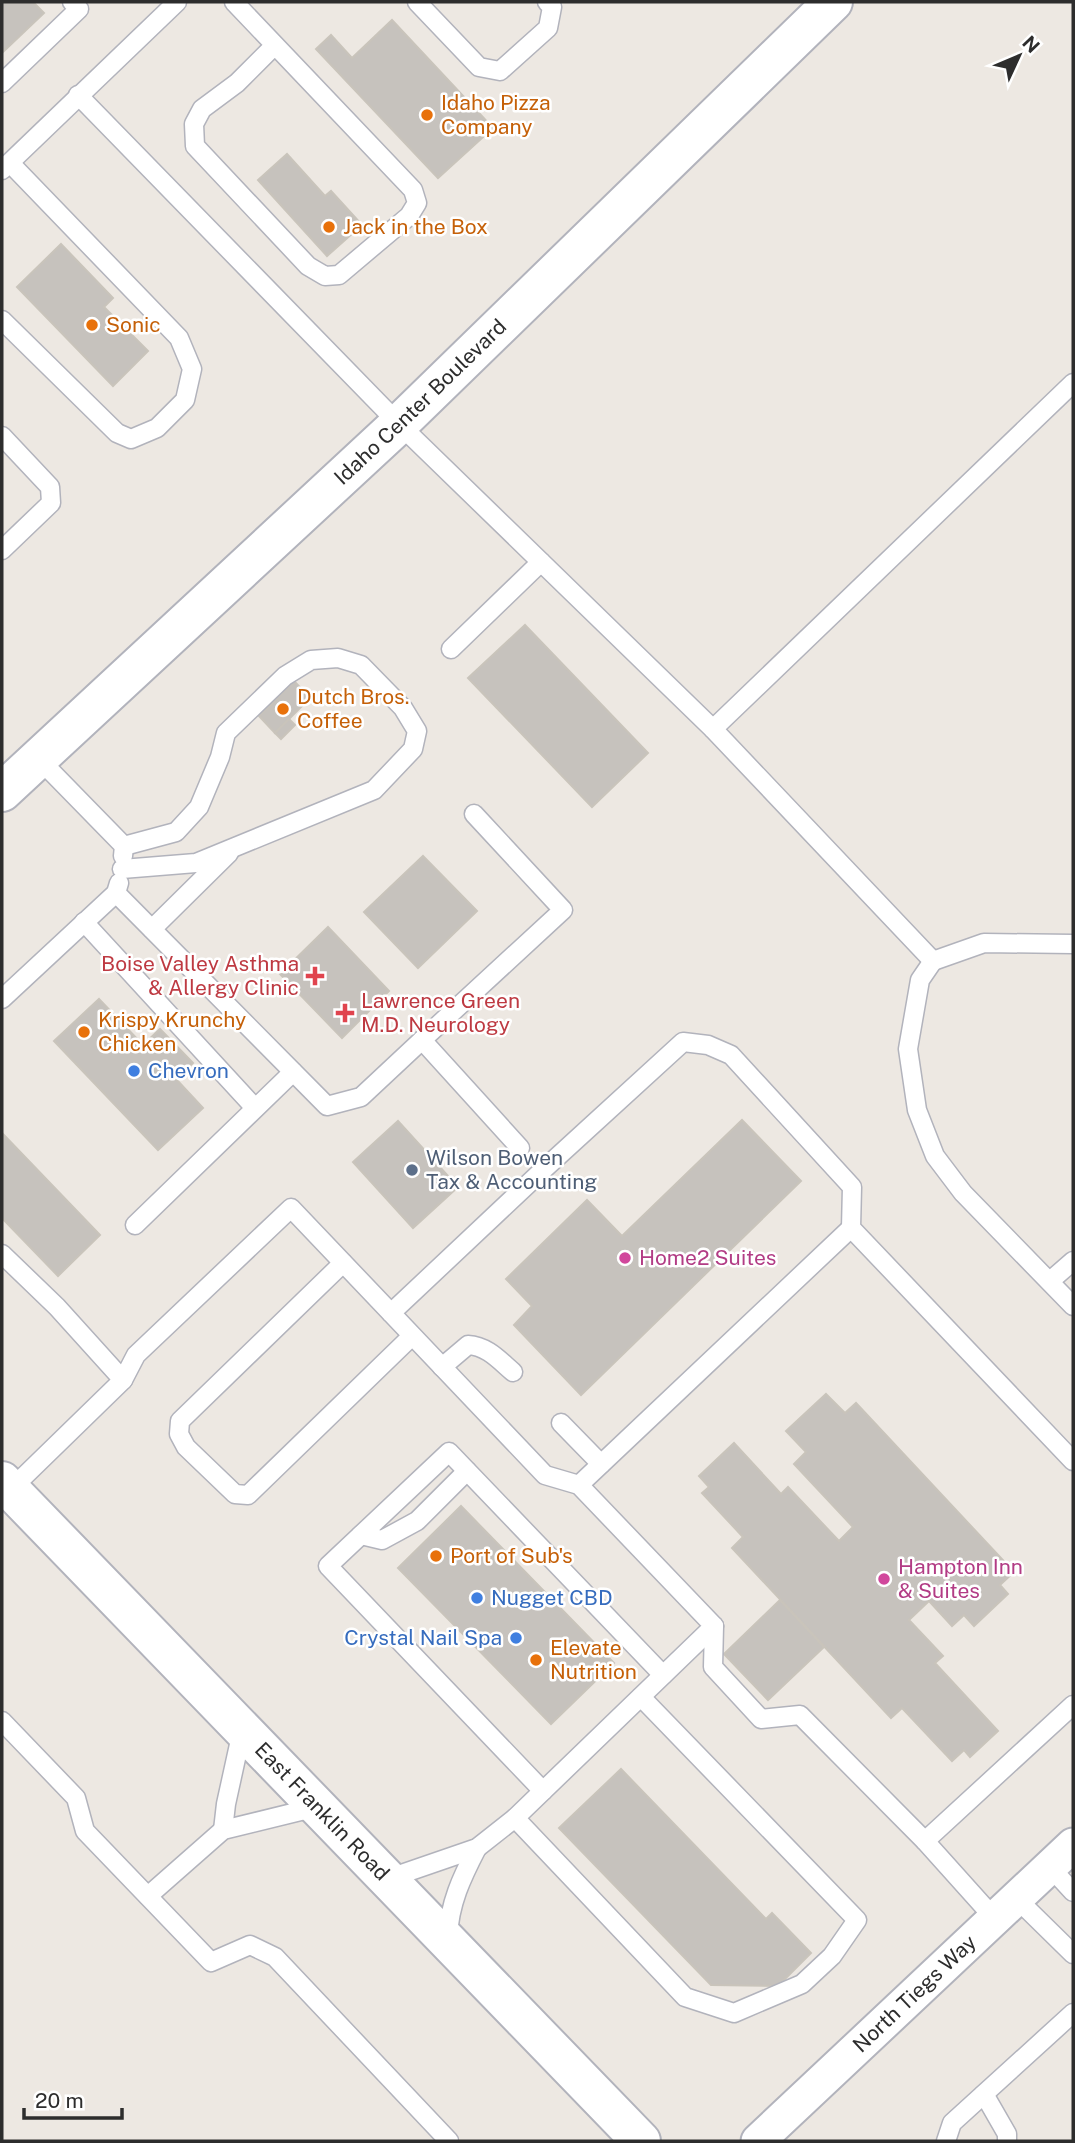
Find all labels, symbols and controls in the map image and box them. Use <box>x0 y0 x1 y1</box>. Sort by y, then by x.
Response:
north arrow <box>984 21 1054 91</box>
text: N <box>1018 31 1044 57</box>
place label: Idaho Pizza Company <box>441 90 551 139</box>
marker: Idaho Pizza Company <box>419 107 435 123</box>
place label: Jack in the Box <box>343 214 488 239</box>
marker: Jack in the Box <box>321 219 337 235</box>
place label: Sonic <box>106 312 161 337</box>
street label: Idaho Center Boulevard <box>329 314 511 490</box>
marker: Sonic <box>84 317 100 333</box>
place label: Dutch Bros. Coffee <box>297 684 409 733</box>
marker: Dutch Bros. Coffee <box>275 701 291 717</box>
place label: Boise Valley Asthma & Allergy Clinic <box>101 951 299 1000</box>
marker: Boise Valley Asthma & Allergy Clinic <box>305 966 325 986</box>
place label: Lawrence Green M.D. Neurology <box>361 988 520 1037</box>
marker: Lawrence Green M.D. Neurology <box>335 1003 355 1023</box>
place label: Krispy Krunchy Chicken <box>98 1007 246 1056</box>
marker: Krispy Krunchy Chicken <box>76 1024 92 1040</box>
place label: Chevron <box>148 1058 229 1083</box>
marker: Chevron <box>126 1063 142 1079</box>
place label: Wilson Bowen Tax & Accounting <box>426 1145 597 1194</box>
marker: Wilson Bowen Tax & Accounting <box>404 1162 420 1178</box>
place label: Home2 Suites <box>639 1245 776 1270</box>
marker: Home2 Suites <box>617 1250 633 1266</box>
place label: Port of Sub's <box>450 1543 573 1568</box>
marker: Port of Sub's <box>428 1548 444 1564</box>
place label: Hampton Inn & Suites <box>898 1554 1023 1603</box>
marker: Hampton Inn & Suites <box>876 1571 892 1587</box>
place label: Nugget CBD <box>491 1585 612 1610</box>
marker: Nugget CBD <box>469 1590 485 1606</box>
place label: Crystal Nail Spa <box>344 1625 502 1650</box>
marker: Crystal Nail Spa <box>508 1630 524 1646</box>
place label: Elevate Nutrition <box>550 1635 637 1684</box>
marker: Elevate Nutrition <box>528 1652 544 1668</box>
street label: East Franklin Road <box>250 1737 395 1885</box>
street label: North Tiegs Way <box>848 1930 981 2057</box>
scale bar <box>24 2076 122 2120</box>
text: 20 m <box>35 2088 84 2113</box>

